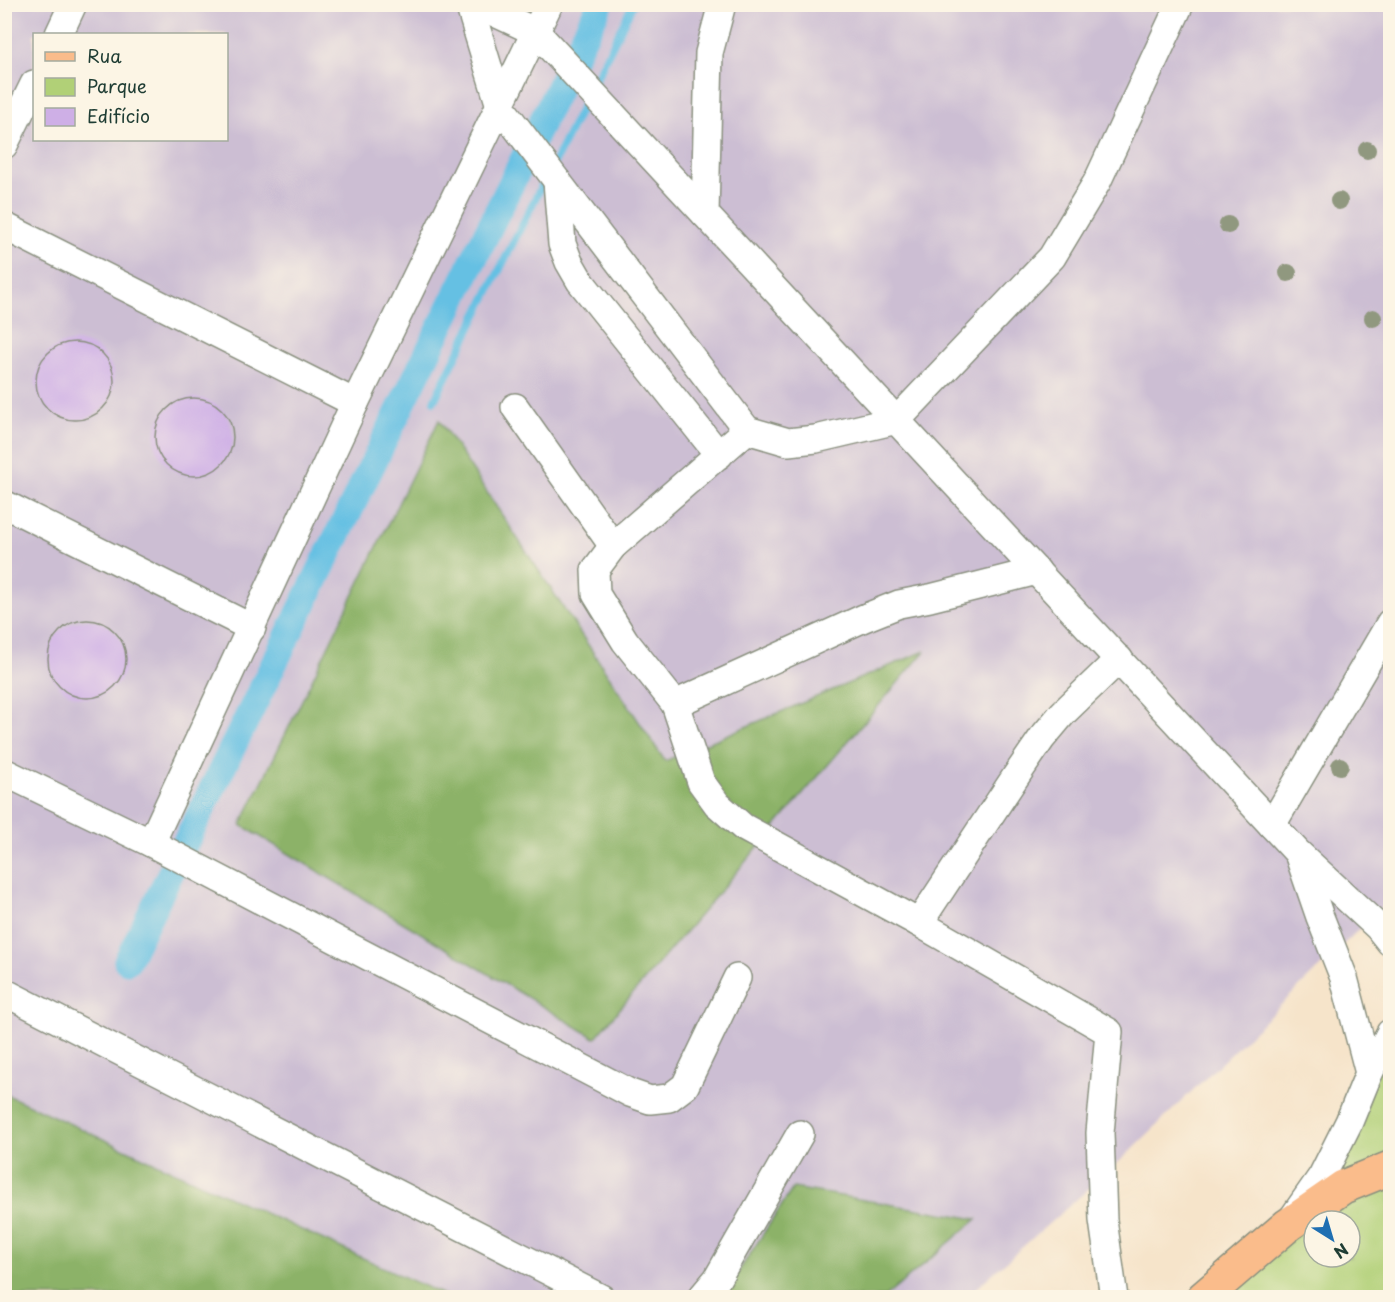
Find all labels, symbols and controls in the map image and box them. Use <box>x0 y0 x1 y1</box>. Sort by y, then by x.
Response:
legend <box>33 33 228 141</box>
text: Rua <box>87 42 122 69</box>
text: Parque <box>87 72 147 99</box>
text: Edifício <box>87 102 150 129</box>
north arrow <box>1302 1209 1362 1269</box>
text: N <box>1329 1238 1354 1265</box>

